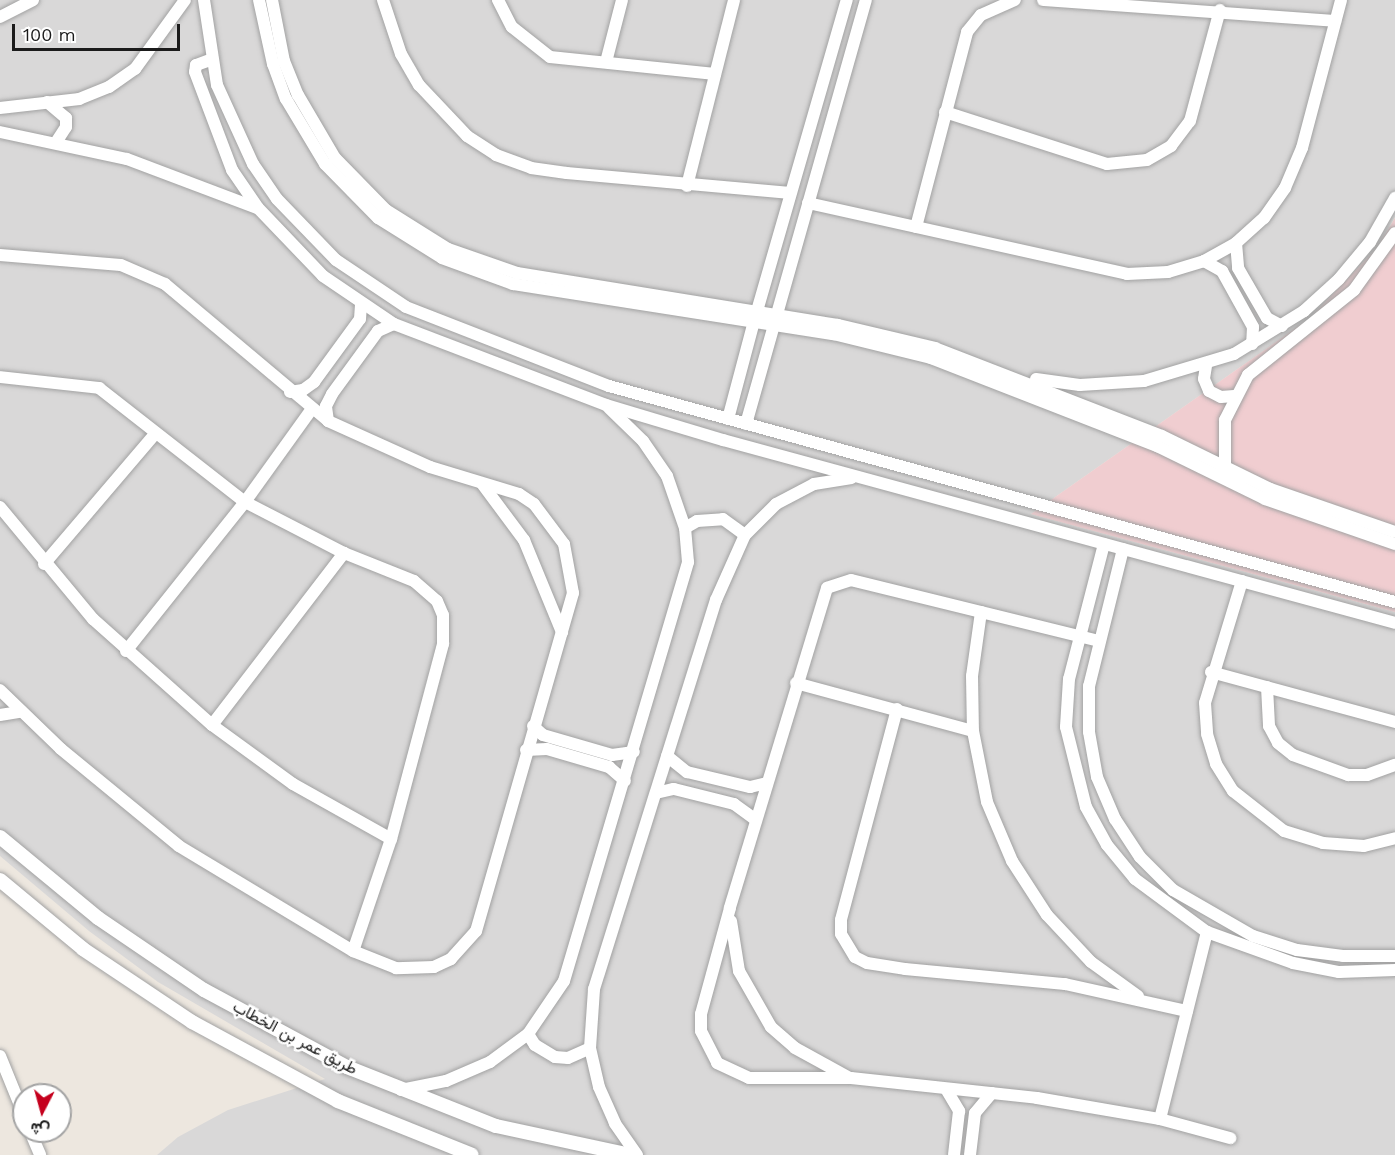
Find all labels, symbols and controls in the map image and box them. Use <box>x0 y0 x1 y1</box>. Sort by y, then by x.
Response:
scale bar <box>15 12 183 50</box>
text: 100 m <box>23 24 76 45</box>
street label: طريق عمر بن الخطاب <box>229 997 361 1079</box>
north arrow <box>12 1083 72 1143</box>
text: ش <box>30 1119 51 1140</box>

